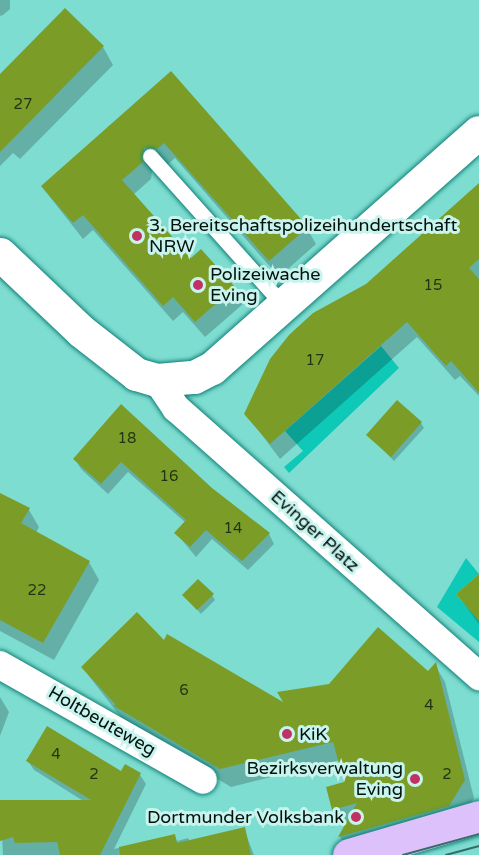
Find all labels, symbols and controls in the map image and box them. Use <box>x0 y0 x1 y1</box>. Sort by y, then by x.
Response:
house number: 27 <box>14 96 32 114</box>
place label: 3. Bereitschaftspolizeihundertschaft NRW <box>149 215 457 258</box>
marker: 3. Bereitschaftspolizeihundertschaft NRW <box>130 229 144 243</box>
place label: Polizeiwache Eving <box>210 264 320 306</box>
house number: 15 <box>424 277 442 295</box>
marker: Polizeiwache Eving <box>191 278 205 292</box>
house number: 17 <box>306 352 324 370</box>
house number: 18 <box>118 430 136 448</box>
house number: 16 <box>160 468 178 486</box>
street label: Evinger Platz <box>266 486 364 576</box>
house number: 14 <box>224 520 242 538</box>
house number: 22 <box>28 582 46 600</box>
street label: Holtbeuteweg <box>44 681 160 761</box>
house number: 6 <box>179 682 189 700</box>
house number: 4 <box>424 697 434 715</box>
place label: KiK <box>299 723 327 745</box>
marker: KiK <box>280 727 294 741</box>
house number: 4 <box>51 746 61 764</box>
place label: Bezirksverwaltung Eving <box>246 758 403 800</box>
house number: 2 <box>89 766 99 784</box>
house number: 2 <box>442 766 452 784</box>
marker: Bezirksverwaltung Eving <box>408 772 422 786</box>
place label: Dortmunder Volksbank <box>147 806 344 828</box>
marker: Dortmunder Volksbank <box>349 810 363 824</box>

